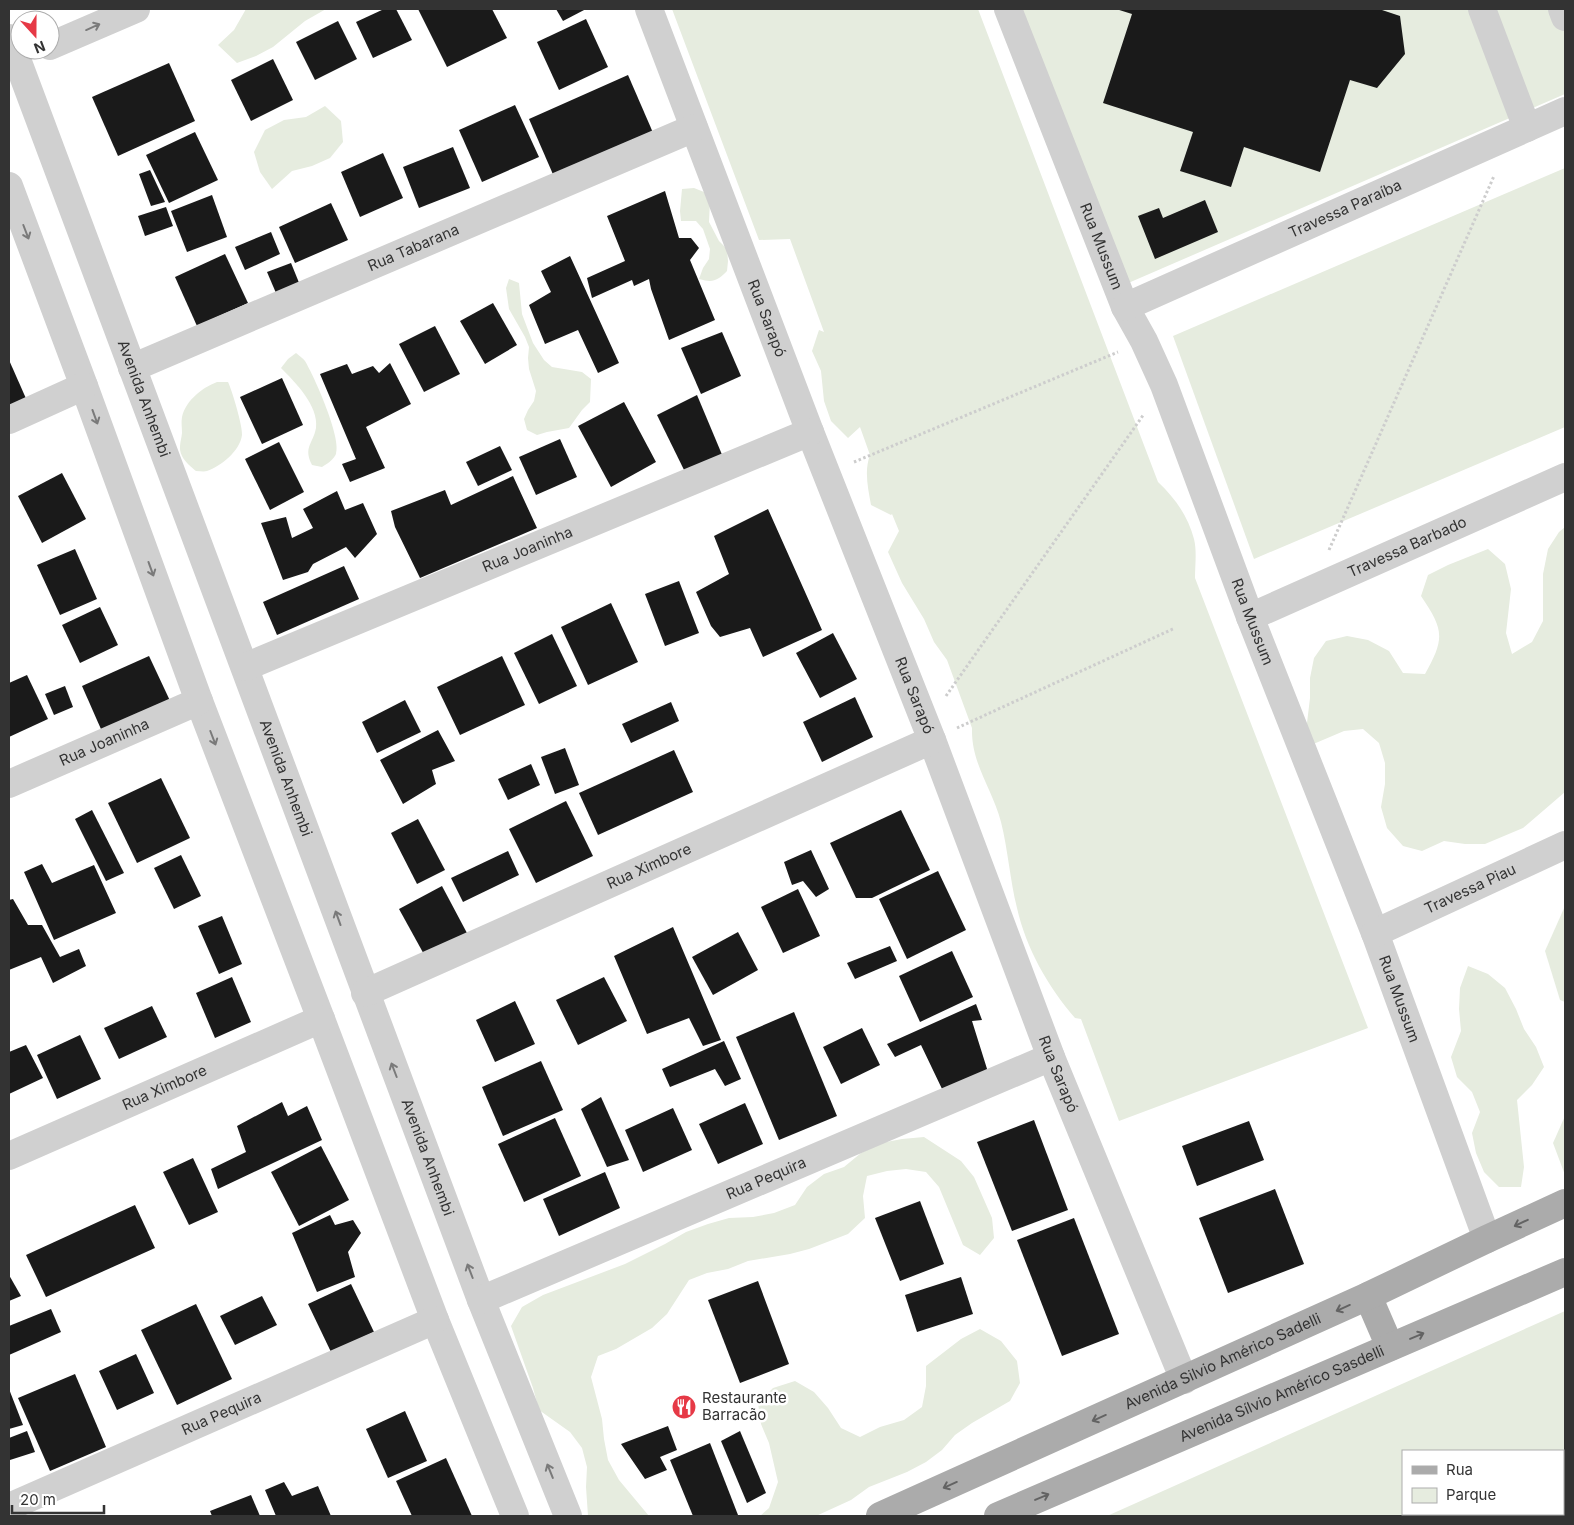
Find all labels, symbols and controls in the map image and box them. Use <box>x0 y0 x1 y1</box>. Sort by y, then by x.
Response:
north arrow <box>10 10 60 60</box>
one-way arrow <box>85 22 100 32</box>
text: N <box>32 38 48 57</box>
street label: Travessa Paraíba <box>1286 175 1404 242</box>
street label: Rua Mussum <box>1076 200 1127 292</box>
street label: Rua Tabarana <box>365 219 462 275</box>
one-way arrow <box>22 224 31 239</box>
street label: Rua Sarapó <box>744 277 791 360</box>
street label: Avenida Anhembi <box>114 337 175 460</box>
one-way arrow <box>91 409 100 424</box>
street label: Travessa Barbado <box>1345 512 1469 581</box>
street label: Rua Joaninha <box>479 522 575 576</box>
one-way arrow <box>147 561 156 577</box>
street label: Rua Mussum <box>1227 575 1278 668</box>
street label: Rua Sarapó <box>891 654 939 737</box>
street label: Rua Joaninha <box>56 714 152 770</box>
street label: Avenida Anhembi <box>256 717 317 839</box>
one-way arrow <box>209 730 218 745</box>
street label: Rua Ximbore <box>604 839 694 893</box>
street label: Travessa Piau <box>1421 859 1519 918</box>
one-way arrow <box>332 911 342 926</box>
street label: Rua Mussum <box>1375 953 1424 1045</box>
street label: Rua Sarapó <box>1035 1033 1083 1115</box>
street label: Rua Ximbore <box>119 1060 210 1114</box>
one-way arrow <box>389 1063 398 1078</box>
street label: Avenida Anhembi <box>398 1096 459 1218</box>
street label: Rua Pequira <box>723 1153 809 1203</box>
one-way arrow <box>1514 1219 1529 1229</box>
one-way arrow <box>465 1264 474 1280</box>
one-way arrow <box>1336 1304 1351 1313</box>
street label: Avenida Silvio Américo Sadelli <box>1121 1309 1324 1414</box>
one-way arrow <box>1409 1330 1424 1340</box>
street label: Avenida Sílvio Américo Sasdelli <box>1176 1341 1387 1446</box>
street label: Rua Pequira <box>178 1387 264 1439</box>
place label: Restaurante Barracão <box>702 1388 787 1424</box>
restaurant icon: Restaurante Barracão <box>671 1394 697 1420</box>
one-way arrow <box>1092 1414 1107 1424</box>
legend <box>1402 1450 1564 1515</box>
text: Rua <box>1446 1460 1473 1479</box>
one-way arrow <box>544 1464 554 1479</box>
one-way arrow <box>943 1480 958 1490</box>
scale bar <box>12 1482 105 1514</box>
text: Parque <box>1446 1485 1496 1504</box>
text: 20 m <box>20 1490 56 1509</box>
one-way arrow <box>1034 1492 1049 1501</box>

